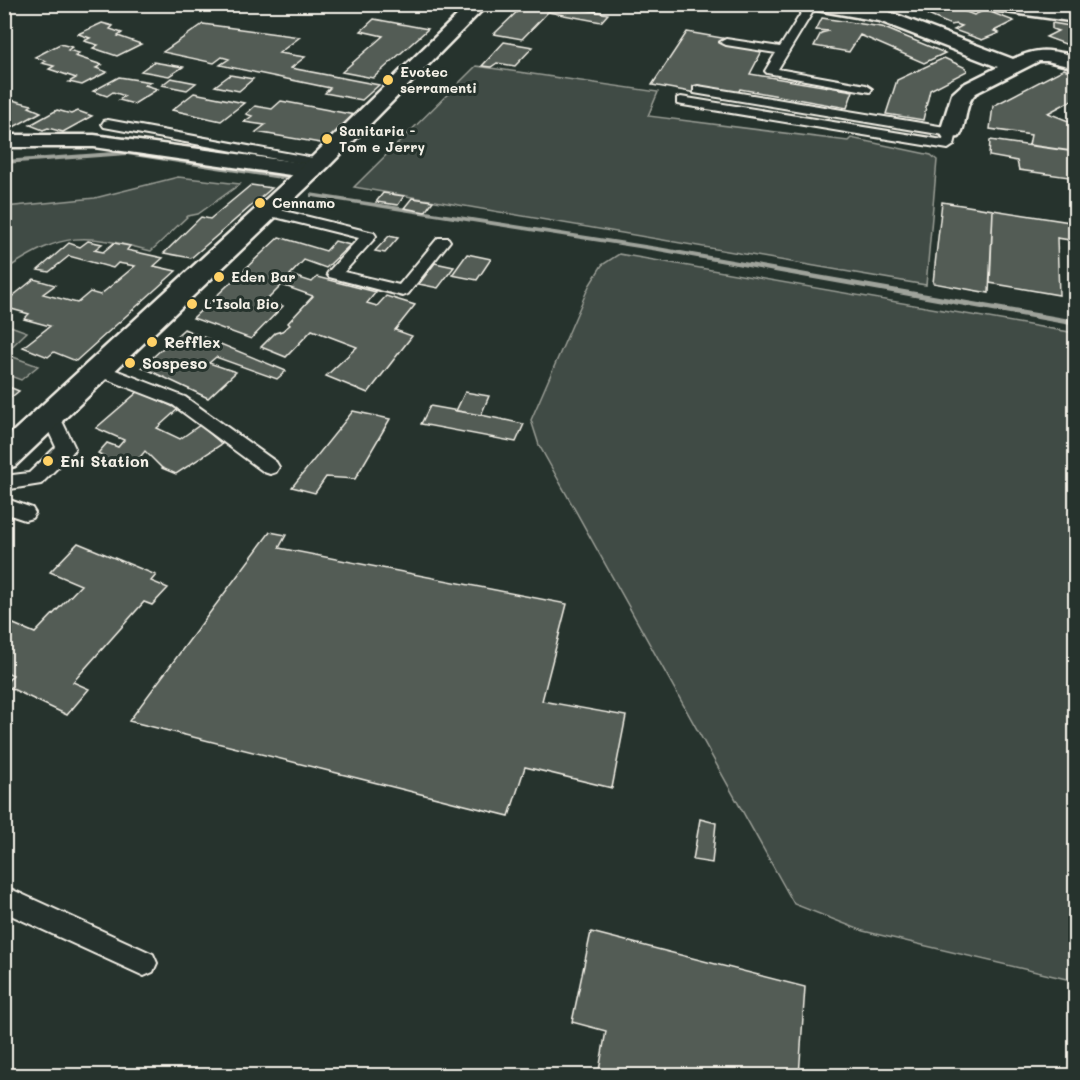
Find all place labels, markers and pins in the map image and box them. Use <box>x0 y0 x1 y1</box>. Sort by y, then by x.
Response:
place label: Evotec serramenti <box>400 62 477 97</box>
marker: Evotec serramenti <box>381 73 395 87</box>
place label: Sanitaria - Tom e Jerry <box>339 121 425 156</box>
marker: Sanitaria - Tom e Jerry <box>320 132 334 146</box>
place label: Cennamo <box>272 193 336 212</box>
marker: Cennamo <box>253 196 267 210</box>
place label: Eden Bar <box>231 267 296 286</box>
marker: Eden Bar <box>212 270 226 284</box>
place label: L'Isola Bio <box>204 294 279 313</box>
marker: L'Isola Bio <box>185 297 199 311</box>
place label: Refflex <box>164 331 221 352</box>
marker: Refflex <box>145 335 159 349</box>
place label: Sospeso <box>142 352 207 373</box>
marker: Sospeso <box>123 356 137 370</box>
place label: Eni Station <box>60 450 149 471</box>
marker: Eni Station <box>41 454 55 468</box>

